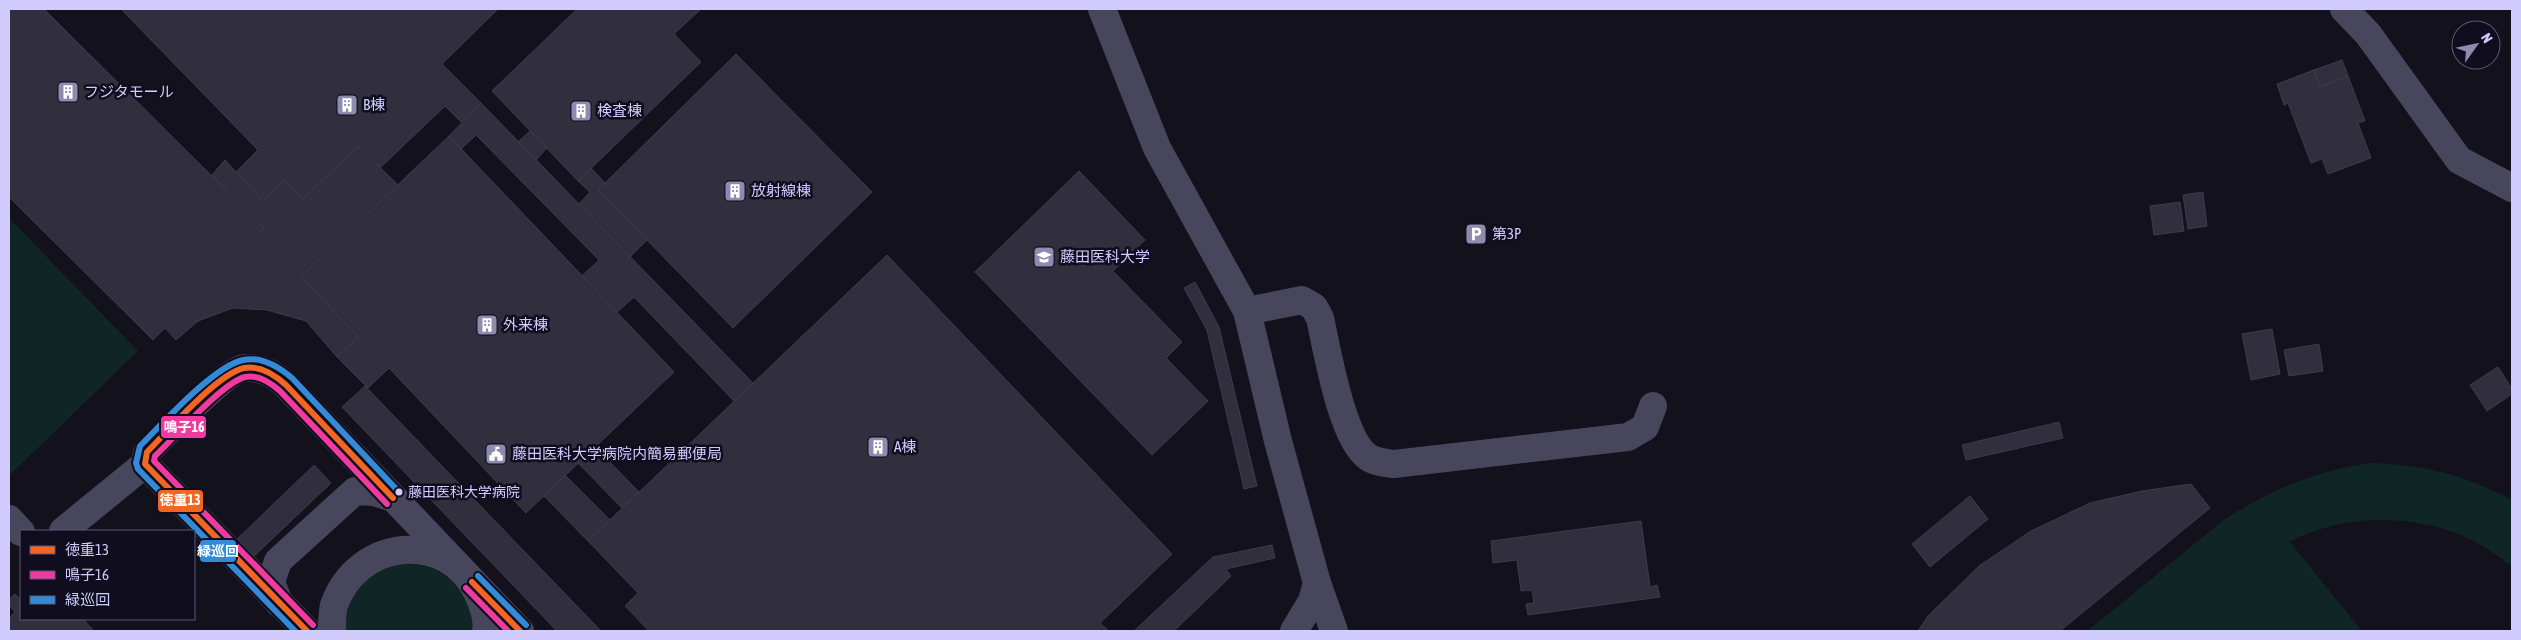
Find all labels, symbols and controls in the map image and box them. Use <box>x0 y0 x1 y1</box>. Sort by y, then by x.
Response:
north arrow <box>2451 20 2501 70</box>
text: N <box>2478 30 2496 46</box>
building icon: フジタモール <box>56 80 80 104</box>
place label: フジタモール <box>84 83 174 100</box>
building icon: B棟 <box>335 93 359 117</box>
place label: B棟 <box>363 96 385 113</box>
building icon: 検査棟 <box>569 99 593 123</box>
place label: 検査棟 <box>597 102 642 119</box>
building icon: 放射線棟 <box>723 179 747 203</box>
place label: 放射線棟 <box>751 182 811 199</box>
parking icon: 第3P <box>1464 222 1488 246</box>
place label: 第3P <box>1492 225 1521 242</box>
school or university icon: 藤田医科大学 <box>1032 245 1056 269</box>
place label: 藤田医科大学 <box>1060 248 1150 265</box>
building icon: 外来棟 <box>475 313 499 337</box>
place label: 外来棟 <box>503 316 548 333</box>
line badge: 鳴子16 <box>160 415 207 439</box>
text: 鳴子16 <box>163 419 205 435</box>
building icon: A棟 <box>866 435 890 459</box>
place label: A棟 <box>894 438 916 455</box>
public building icon: 藤田医科大学病院内簡易郵便局 <box>484 442 508 466</box>
place label: 藤田医科大学病院内簡易郵便局 <box>512 445 722 462</box>
place label: 藤田医科大学病院 <box>408 484 520 500</box>
marker: 藤田医科大学病院 <box>394 487 404 497</box>
line badge: 徳重13 <box>157 489 204 513</box>
text: 徳重13 <box>159 492 201 508</box>
legend <box>20 530 195 620</box>
line badge: 緑巡回 <box>199 539 237 563</box>
text: 徳重13 <box>65 541 109 558</box>
text: 緑巡回 <box>197 543 239 559</box>
text: 鳴子16 <box>65 566 109 583</box>
text: 緑巡回 <box>65 591 110 608</box>

